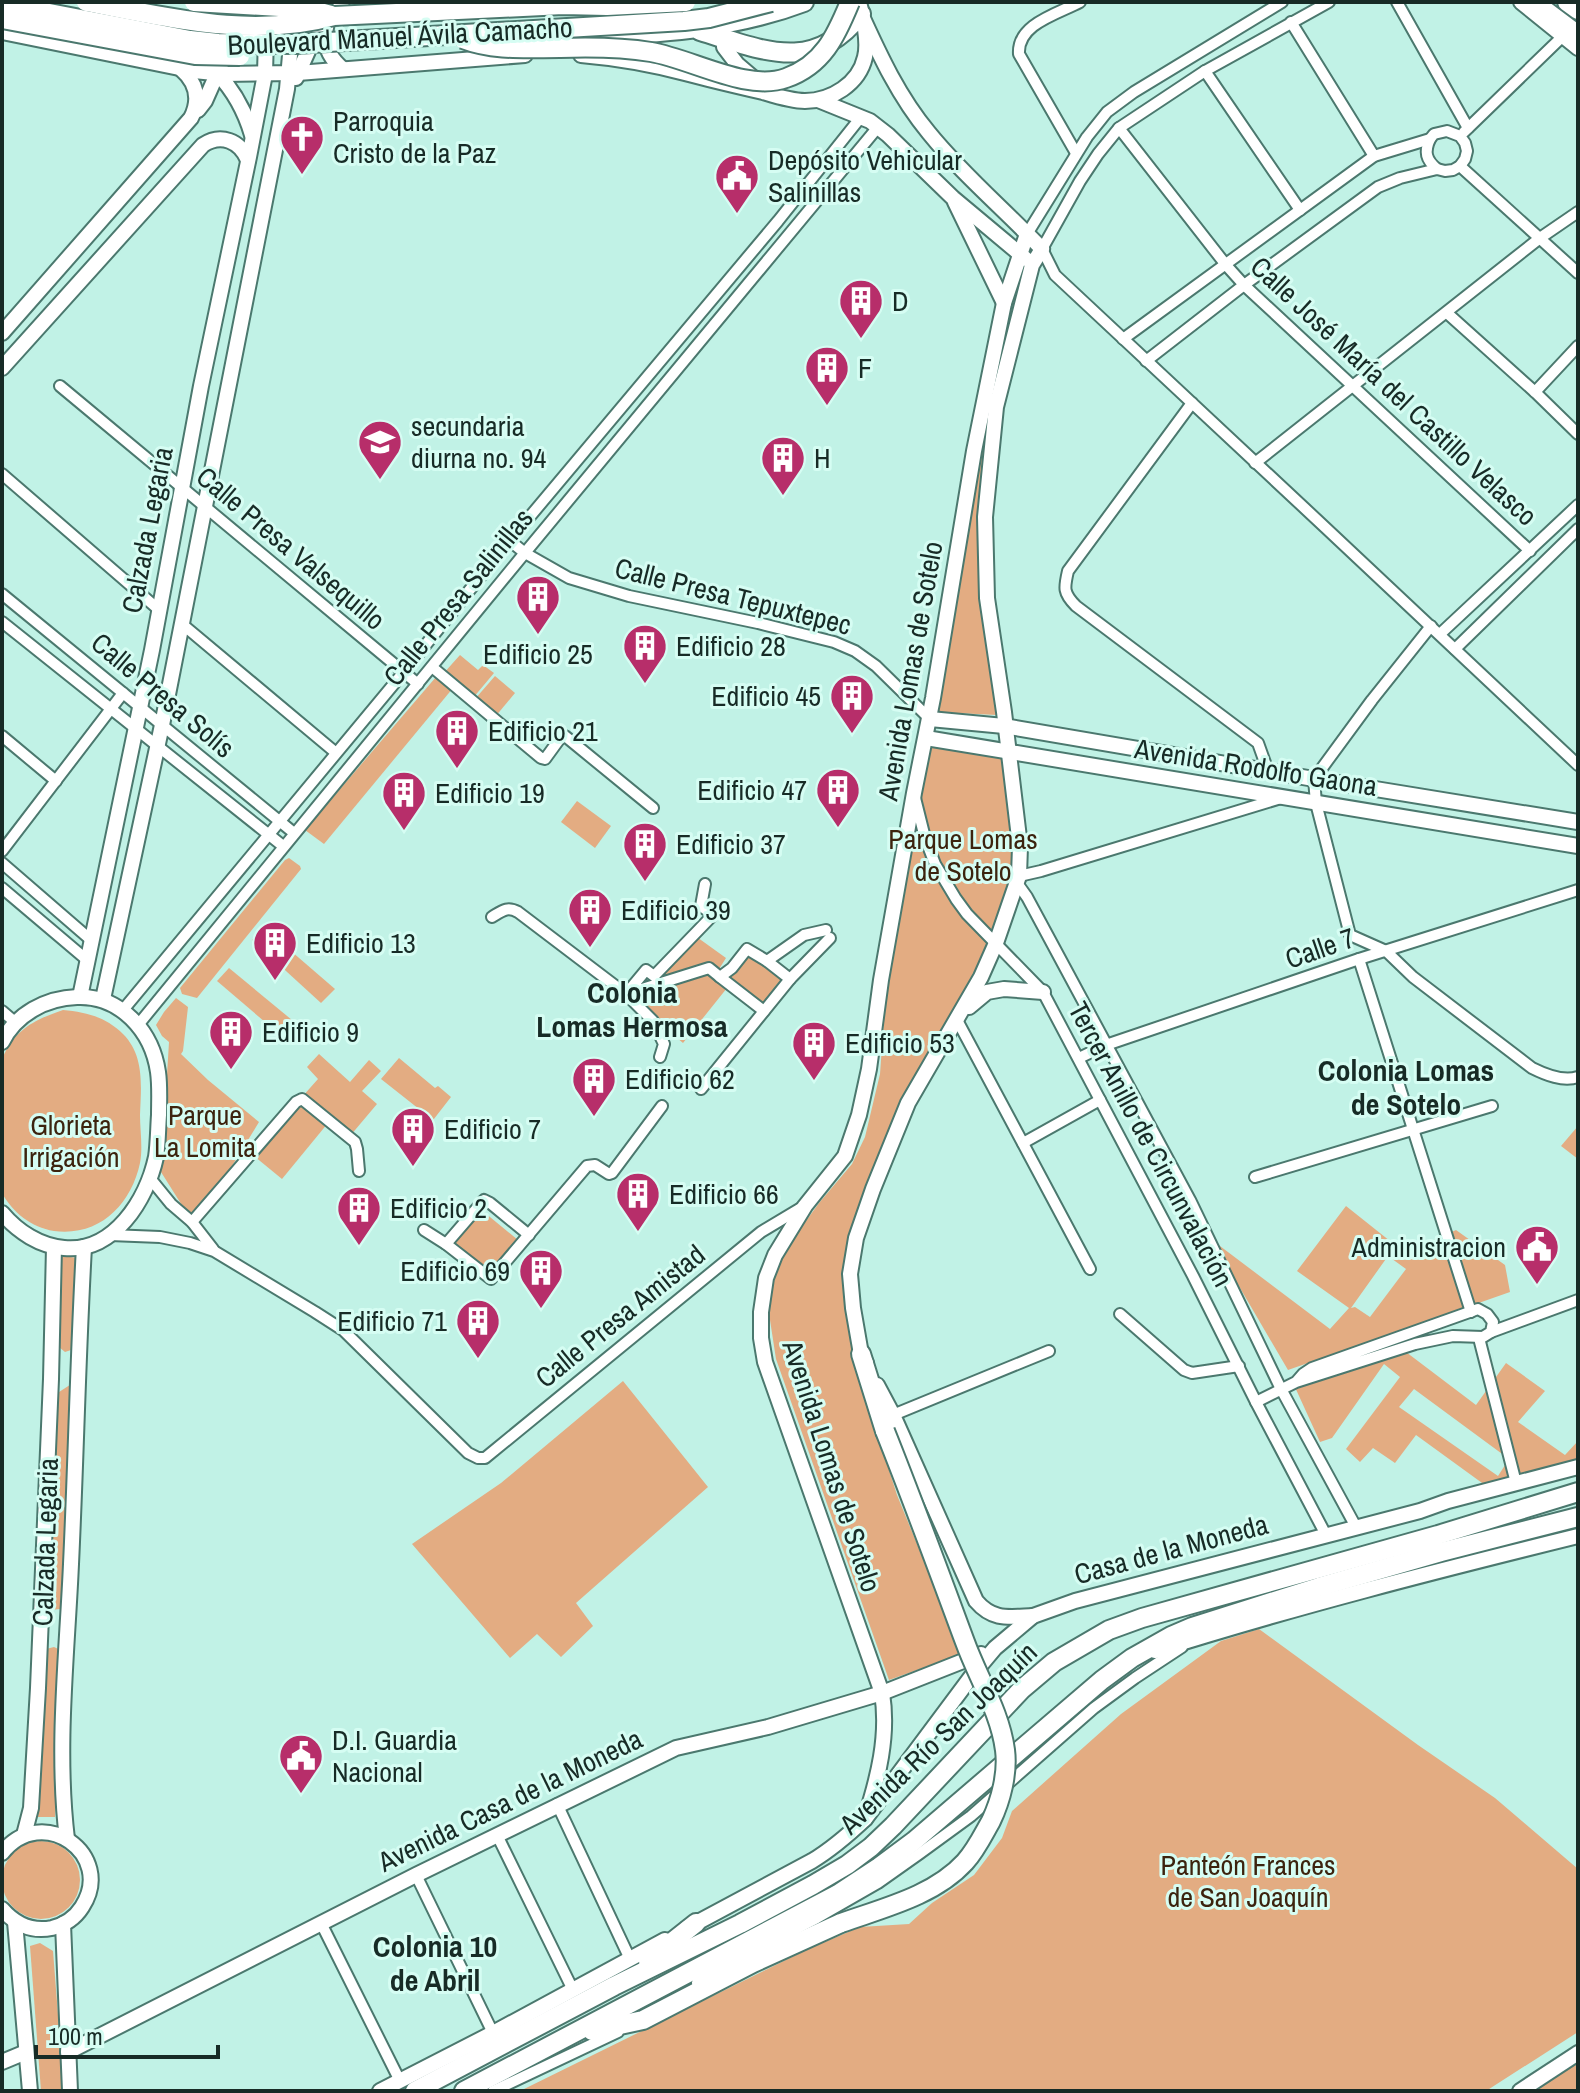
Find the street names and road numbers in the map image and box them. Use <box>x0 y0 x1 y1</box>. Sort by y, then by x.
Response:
street label: Boulevard Manuel Ávila Camacho <box>227 8 573 64</box>
street label: Calle José María del Castillo Velasco <box>1242 248 1546 534</box>
street label: Calzada Legaria <box>112 443 182 616</box>
street label: Calle Presa Valsequillo <box>189 458 393 638</box>
street label: Calle Presa Salinillas <box>375 500 541 694</box>
street label: Avenida Lomas de Sotelo <box>868 538 952 805</box>
street label: Calle Presa Tepuxtepec <box>611 548 855 644</box>
street label: Calle Presa Solís <box>83 624 243 766</box>
street label: Avenida Rodolfo Gaona <box>1131 729 1380 805</box>
street label: Calle 7 <box>1280 918 1360 978</box>
street label: Tercer Anillo de Circunvalación <box>1060 995 1242 1293</box>
street label: Calle Presa Amistad <box>527 1236 713 1396</box>
street label: Avenida Lomas de Sotelo <box>773 1334 891 1597</box>
street label: Calzada Legaria <box>23 1457 67 1627</box>
street label: Casa de la Moneda <box>1070 1505 1272 1593</box>
street label: Avenida Río San Joaquín <box>830 1634 1045 1843</box>
street label: Avenida Casa de la Moneda <box>371 1719 649 1881</box>

